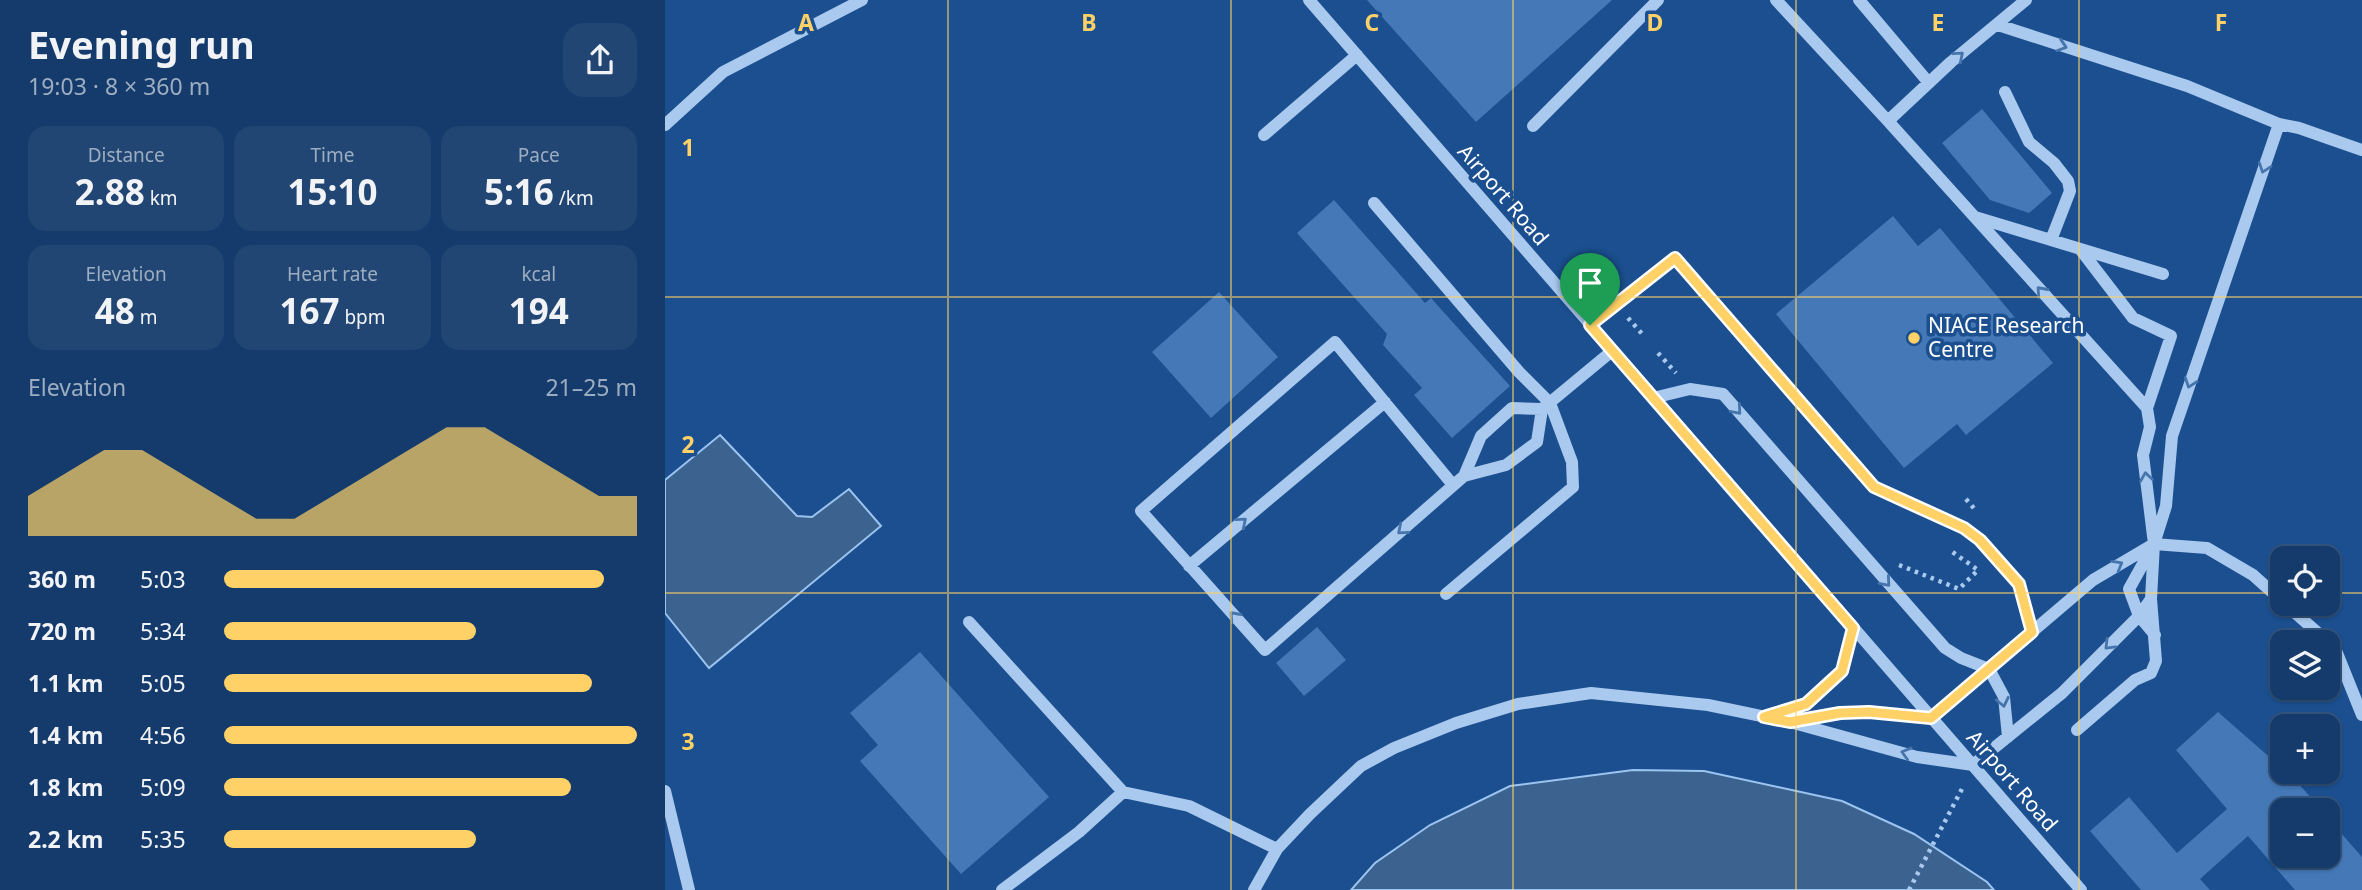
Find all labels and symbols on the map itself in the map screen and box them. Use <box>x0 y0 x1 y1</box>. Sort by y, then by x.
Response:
text: A <box>798 6 814 38</box>
text: B <box>1081 6 1097 38</box>
text: C <box>1365 6 1380 38</box>
text: D <box>1647 6 1663 38</box>
text: E <box>1932 6 1944 38</box>
text: F <box>2215 6 2227 38</box>
one-way arrow <box>2056 38 2068 52</box>
one-way arrow <box>1950 52 1963 64</box>
text: 1 <box>681 131 695 163</box>
street label: Airport Road <box>1452 138 1555 251</box>
one-way arrow <box>2258 161 2272 174</box>
pin <box>1560 253 1620 325</box>
one-way arrow <box>2037 286 2050 299</box>
place label: NIACE Research Centre <box>1928 311 2084 363</box>
marker: NIACE Research Centre <box>1906 330 1922 346</box>
one-way arrow <box>2184 376 2198 389</box>
one-way arrow <box>1729 402 1741 415</box>
text: 2 <box>681 428 695 460</box>
one-way arrow <box>2138 471 2153 482</box>
one-way arrow <box>1233 518 1246 530</box>
one-way arrow <box>1397 522 1410 534</box>
one-way arrow <box>2111 560 2124 573</box>
one-way arrow <box>1878 573 1890 586</box>
one-way arrow <box>1230 611 1242 624</box>
one-way arrow <box>2105 637 2118 650</box>
one-way arrow <box>1995 695 2009 707</box>
street label: Airport Road <box>1961 724 2064 837</box>
text: 3 <box>681 725 695 757</box>
one-way arrow <box>1900 747 1912 762</box>

